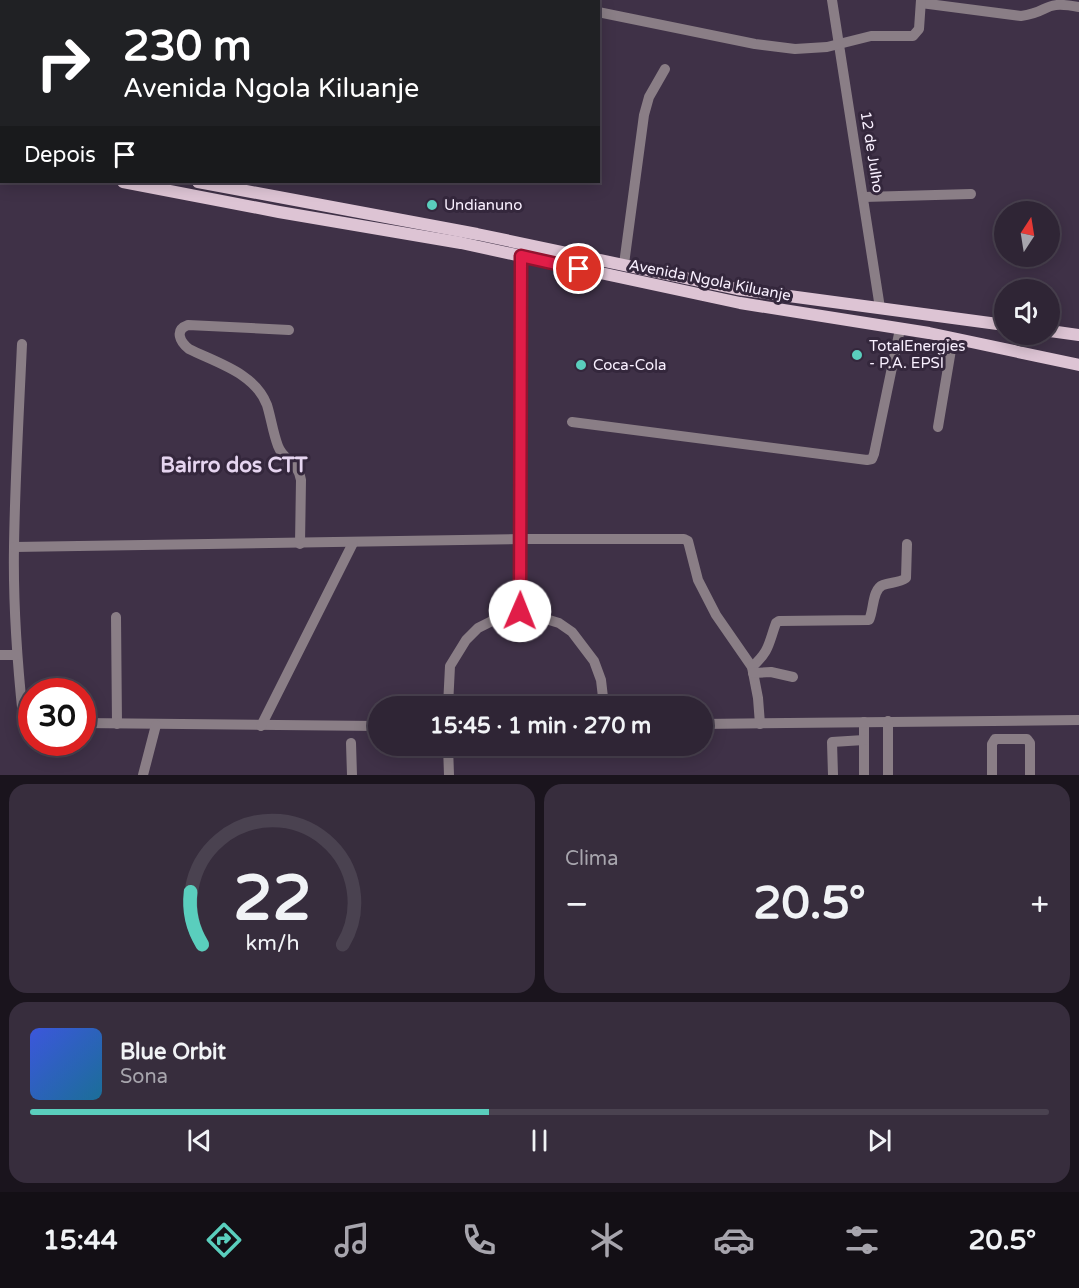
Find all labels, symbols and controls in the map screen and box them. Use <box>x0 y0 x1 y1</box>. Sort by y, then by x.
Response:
text: 230 m <box>123 21 252 72</box>
icon: right <box>24 24 102 102</box>
text: Avenida Ngola Kiluanje <box>123 72 419 105</box>
street label: 12 de Julho <box>857 110 887 194</box>
icon: arrive <box>108 138 141 171</box>
text: Depois <box>24 142 96 168</box>
place label: Undianuno <box>444 196 522 214</box>
marker: Undianuno <box>425 198 439 212</box>
north arrow <box>994 201 1060 267</box>
map controls <box>994 201 1060 345</box>
pin <box>553 243 604 294</box>
icon: arrive <box>562 252 595 285</box>
street label: Avenida Ngola Kiluanje <box>627 255 793 305</box>
button: sound <box>994 279 1060 345</box>
place label: TotalEnergies - P.A. EPSI <box>869 337 965 372</box>
marker: TotalEnergies - P.A. EPSI <box>850 348 864 362</box>
place label: Coca-Cola <box>593 356 666 374</box>
marker: Coca-Cola <box>574 358 588 372</box>
district label: Bairro dos CTT <box>160 453 308 478</box>
position arrow <box>488 579 552 643</box>
speed limit sign: 30 <box>18 678 96 756</box>
text: 15:45 · 1 min · 270 m <box>430 713 651 739</box>
text: Clima <box>565 847 618 871</box>
text: 22 <box>233 862 311 937</box>
text: 20.5° <box>753 877 866 931</box>
text: − <box>565 885 589 924</box>
text: + <box>1030 885 1049 924</box>
text: km/h <box>245 931 299 957</box>
text: Blue Orbit <box>120 1039 226 1065</box>
text: Sona <box>120 1065 168 1089</box>
icon: previous <box>183 1124 216 1157</box>
icon: pause <box>523 1124 556 1157</box>
icon: next <box>863 1124 896 1157</box>
icon: directions <box>203 1219 245 1261</box>
icon: music <box>331 1219 373 1261</box>
icon: phone <box>458 1219 500 1261</box>
icon: climate <box>586 1219 628 1261</box>
icon: car <box>713 1219 755 1261</box>
icon: filters <box>841 1219 883 1261</box>
text: 15:44 <box>43 1224 118 1257</box>
text: 20.5° <box>969 1224 1036 1257</box>

